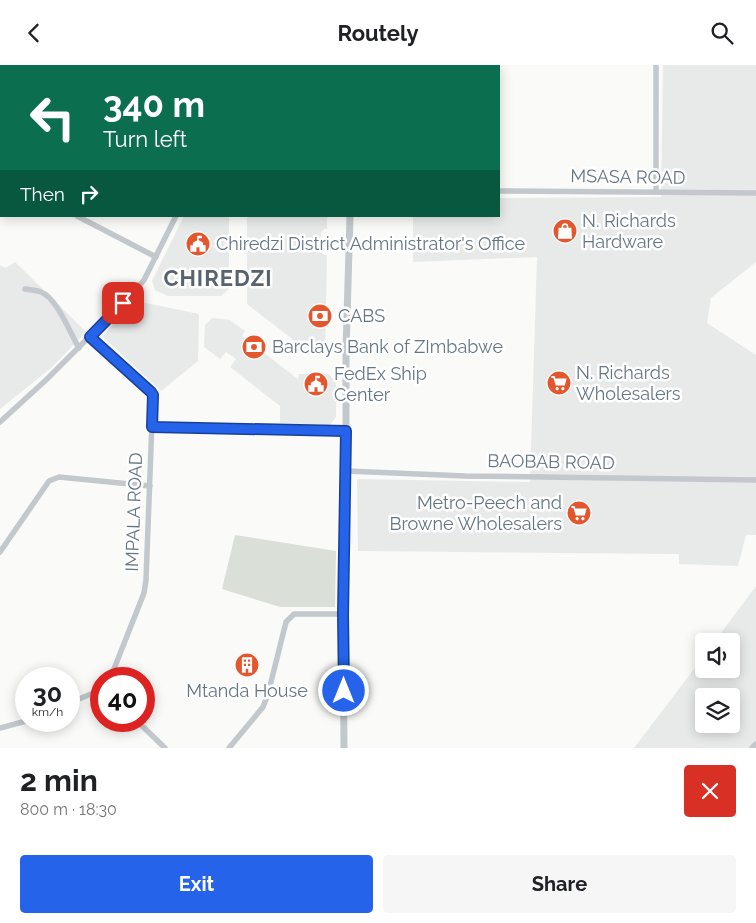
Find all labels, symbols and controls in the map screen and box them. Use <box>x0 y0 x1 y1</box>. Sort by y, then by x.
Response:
icon: back <box>20 19 48 47</box>
icon: search <box>708 19 736 47</box>
text: Routely <box>337 20 419 46</box>
text: 340 m <box>103 84 205 125</box>
icon: left <box>20 85 85 150</box>
text: Turn left <box>103 126 187 152</box>
street label: MSASA ROAD <box>570 165 686 188</box>
icon: right <box>75 180 103 208</box>
text: Then <box>20 183 65 205</box>
place label: N. Richards Hardware <box>582 210 676 252</box>
shop icon: N. Richards Hardware <box>552 218 578 244</box>
public building icon: Chiredzi District Administrator's Office <box>185 231 211 257</box>
place label: Chiredzi District Administrator's Office <box>216 233 525 254</box>
district label: CHIREDZI <box>163 265 273 291</box>
pin <box>102 282 144 324</box>
icon: arrive <box>109 289 137 317</box>
bank icon: CABS <box>307 303 333 329</box>
place label: CABS <box>338 305 385 326</box>
bank icon: Barclays Bank of ZImbabwe <box>241 334 267 360</box>
place label: Barclays Bank of ZImbabwe <box>272 336 503 357</box>
place label: N. Richards Wholesalers <box>576 362 681 404</box>
place label: FedEx Ship Center <box>334 363 427 405</box>
supermarket icon: N. Richards Wholesalers <box>546 370 572 396</box>
public building icon: FedEx Ship Center <box>303 371 329 397</box>
street label: BAOBAB ROAD <box>487 450 615 473</box>
street label: IMPALA ROAD <box>121 452 146 572</box>
place label: Metro-Peech and Browne Wholesalers <box>389 492 562 534</box>
supermarket icon: Metro-Peech and Browne Wholesalers <box>566 500 592 526</box>
map controls <box>695 633 740 733</box>
button: sound <box>695 633 740 678</box>
building icon: Mtanda House <box>234 652 260 678</box>
position arrow <box>317 664 369 716</box>
speed limit sign: 40 <box>90 667 155 732</box>
text: 30 <box>33 678 62 708</box>
place label: Mtanda House <box>186 680 308 701</box>
button: layers <box>695 688 740 733</box>
text: km/h <box>32 705 63 719</box>
text: 2 min <box>20 763 98 798</box>
button: close <box>684 765 736 817</box>
text: 800 m · 18:30 <box>20 800 117 819</box>
button: Exit <box>20 855 373 913</box>
button: Share <box>383 855 736 913</box>

